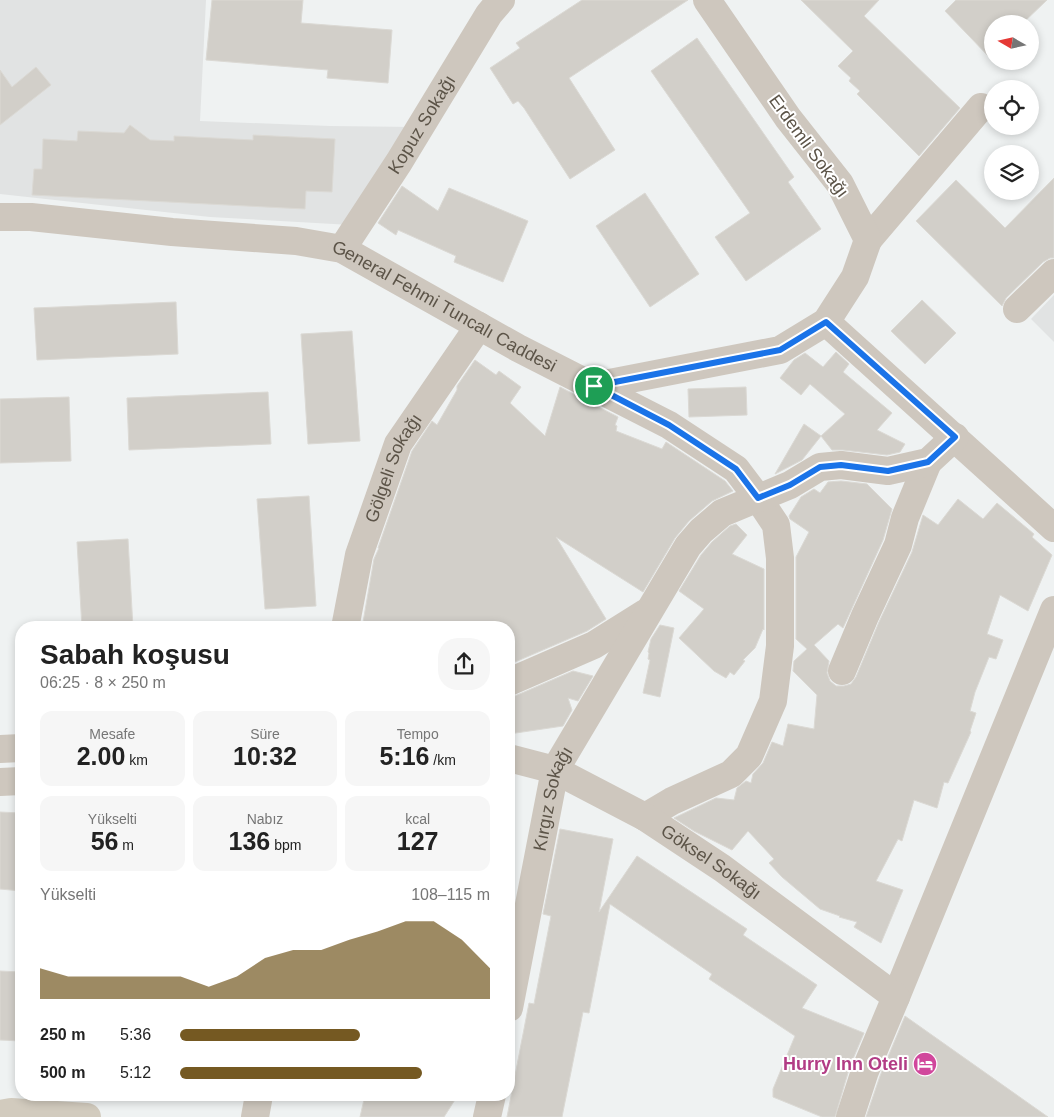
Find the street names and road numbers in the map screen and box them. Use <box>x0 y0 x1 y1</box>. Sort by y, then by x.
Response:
street label: Kopuz Sokağı <box>384 71 460 178</box>
street label: Erdemli Sokağı <box>765 91 853 201</box>
street label: General Fehmi Tuncalı Caddesi <box>331 238 560 376</box>
street label: Gölgeli Sokağı <box>361 410 426 525</box>
street label: Kırgız Sokağı <box>530 743 577 853</box>
street label: Göksel Sokağı <box>657 820 765 904</box>

